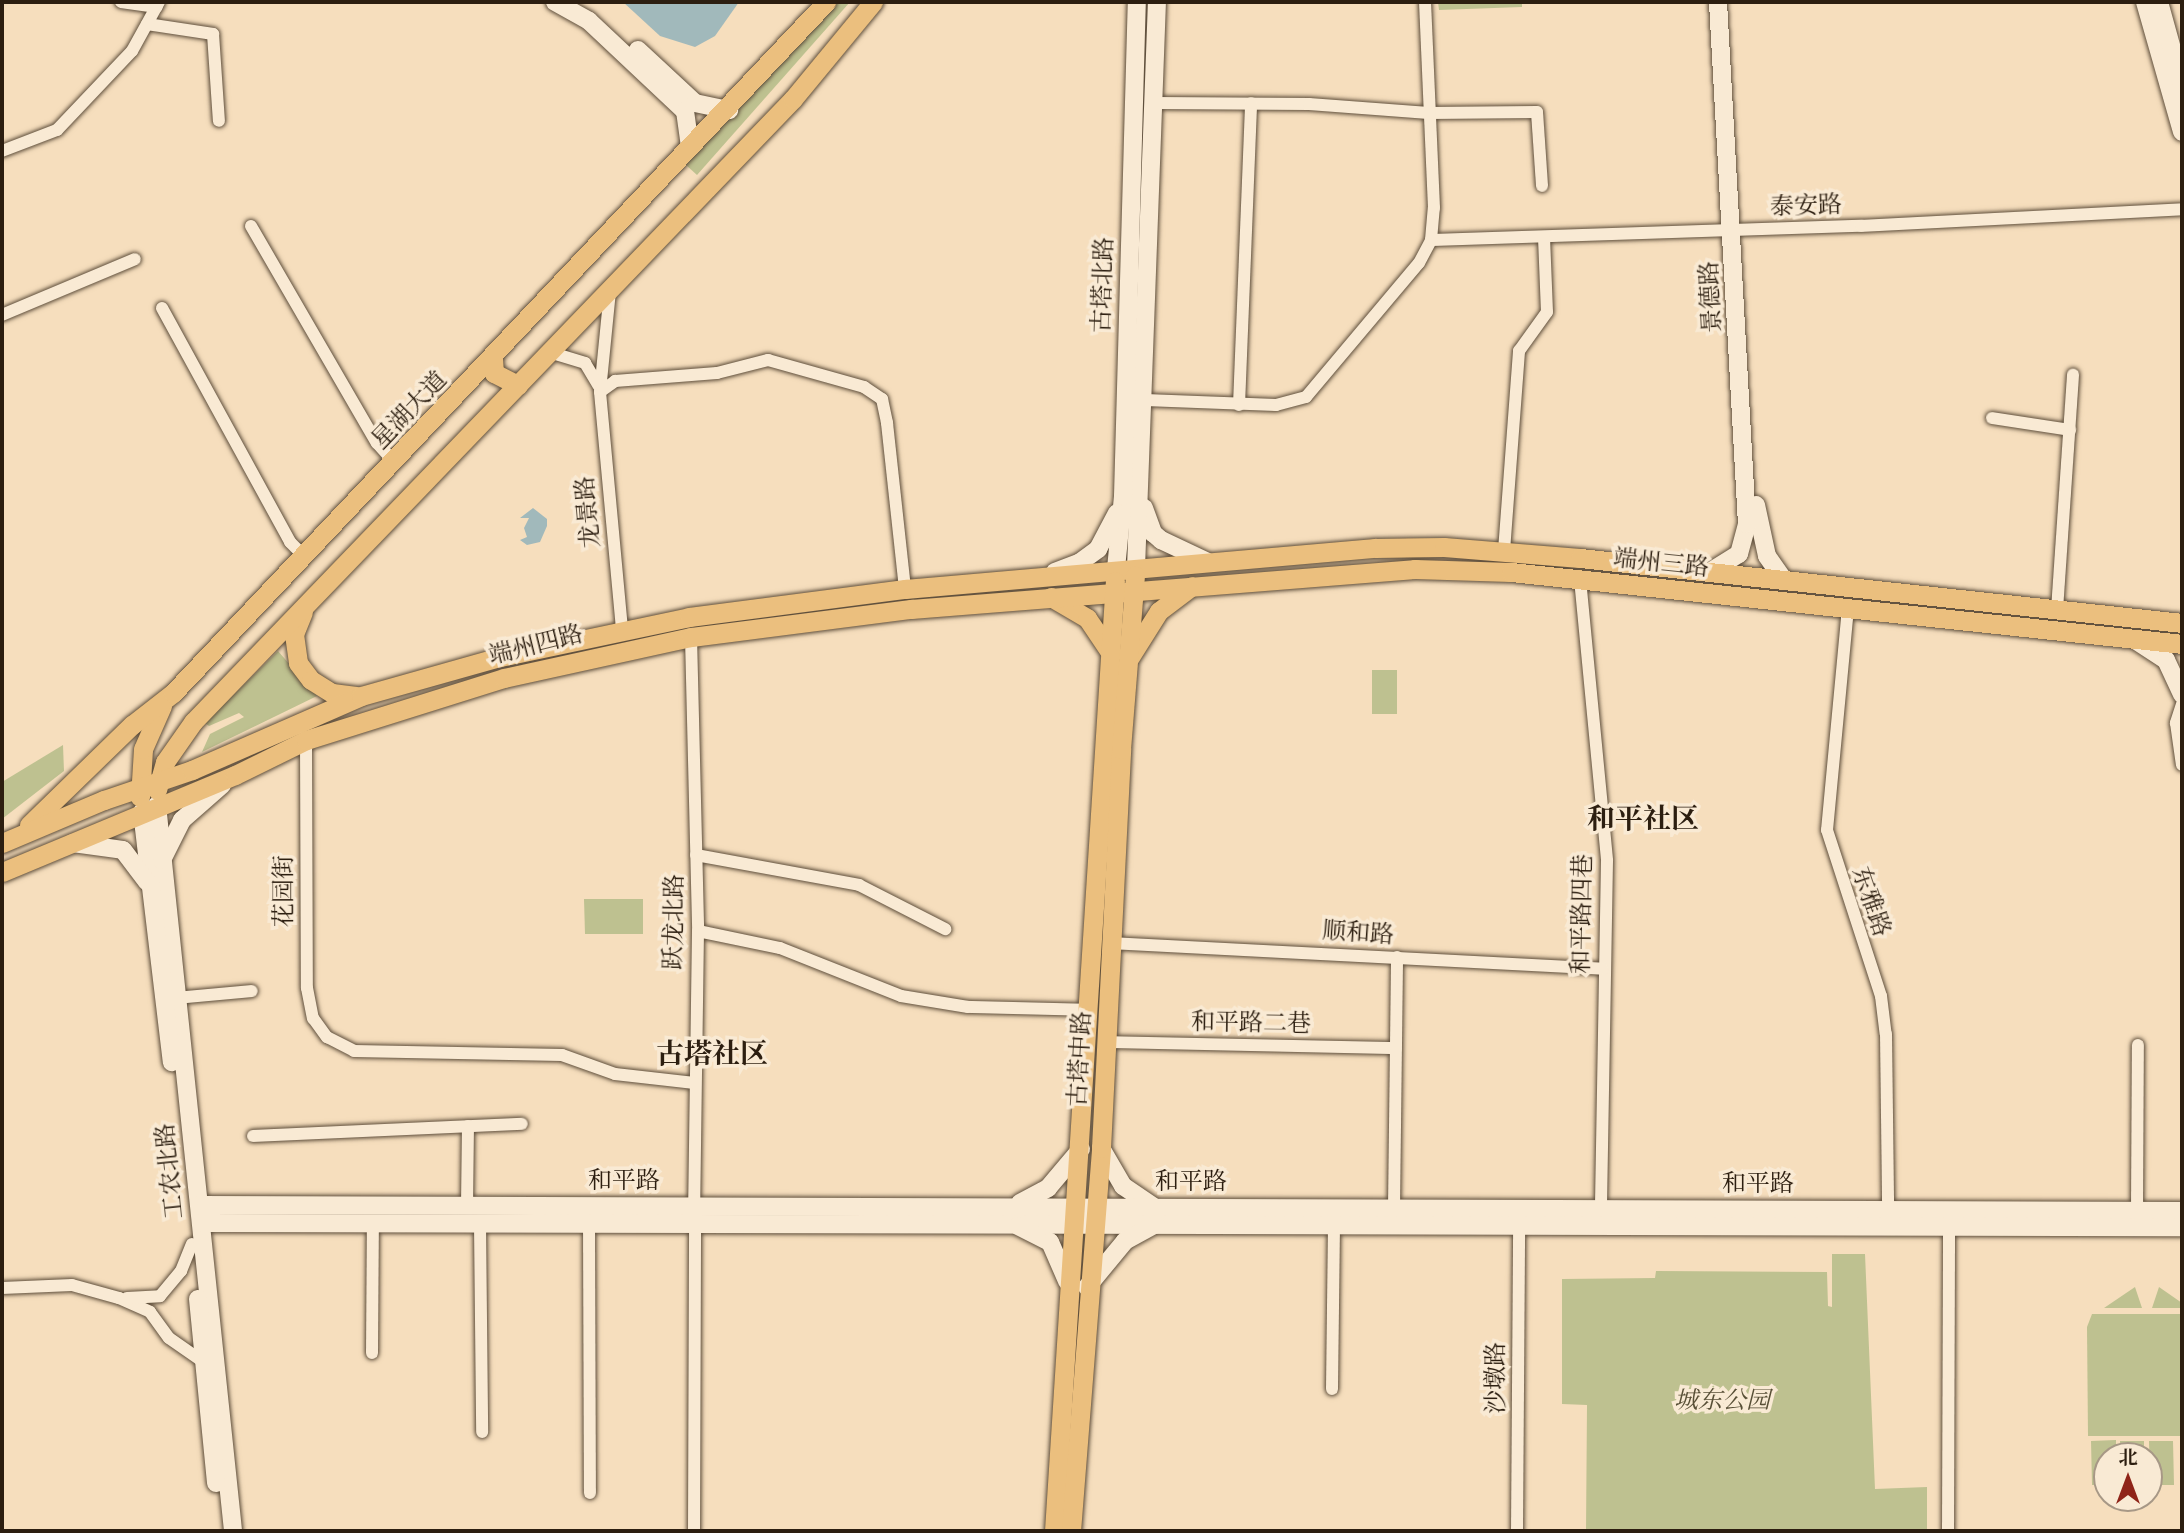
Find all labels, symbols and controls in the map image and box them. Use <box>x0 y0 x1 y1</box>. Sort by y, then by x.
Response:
street label: 泰安路 <box>1770 191 1842 223</box>
street label: 古塔北路 <box>1088 237 1120 333</box>
street label: 景德路 <box>1696 260 1728 334</box>
street label: 星湖大道 <box>366 366 454 456</box>
street label: 龙景路 <box>572 475 606 549</box>
street label: 端州三路 <box>1612 545 1710 583</box>
street label: 端州四路 <box>486 620 586 672</box>
district label: 和平社区 <box>1587 803 1699 837</box>
street label: 和平路四巷 <box>1568 854 1598 974</box>
street label: 花园街 <box>271 855 299 927</box>
street label: 东雅路 <box>1845 863 1895 941</box>
street label: 跃龙北路 <box>660 874 690 970</box>
street label: 顺和路 <box>1321 917 1395 951</box>
street label: 和平路二巷 <box>1191 1009 1311 1039</box>
street label: 古塔中路 <box>1064 1010 1098 1108</box>
district label: 古塔社区 <box>656 1038 768 1072</box>
street label: 工农北路 <box>152 1122 190 1220</box>
street label: 和平路 <box>588 1168 660 1196</box>
street label: 和平路 <box>1155 1169 1227 1197</box>
street label: 和平路 <box>1722 1171 1794 1199</box>
street label: 沙墩路 <box>1483 1342 1511 1414</box>
park label: 城东公园 <box>1674 1388 1770 1416</box>
north arrow <box>2093 1442 2163 1512</box>
text: 北 <box>2118 1446 2138 1470</box>

